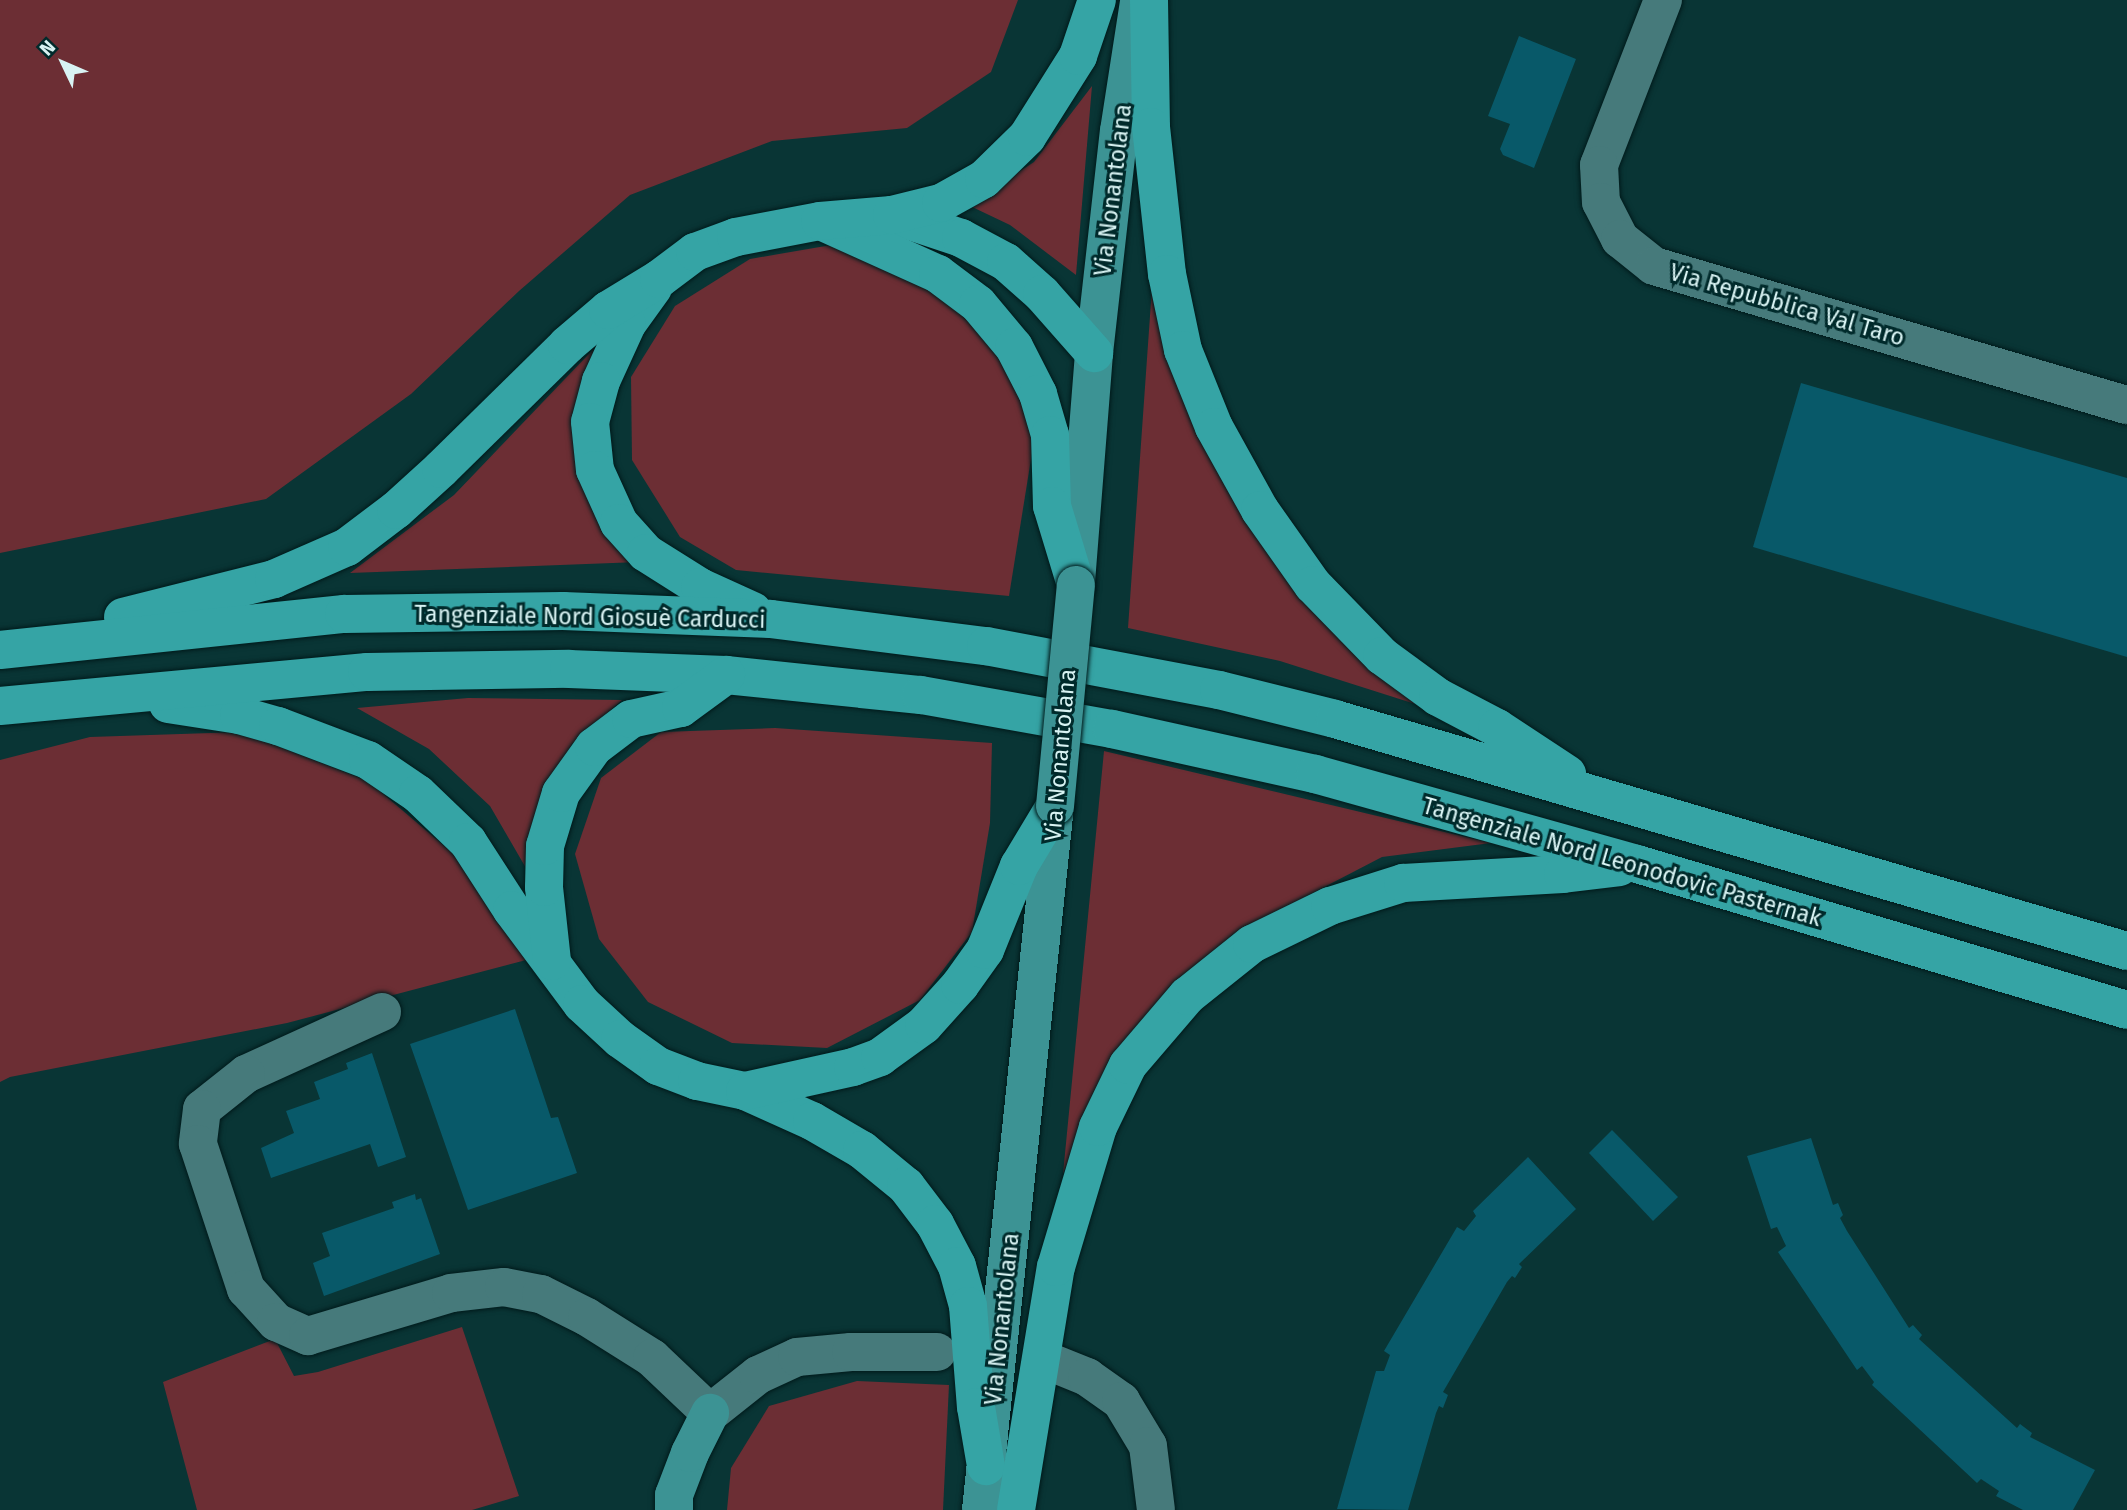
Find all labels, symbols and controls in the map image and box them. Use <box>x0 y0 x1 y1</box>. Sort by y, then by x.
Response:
north arrow <box>28 28 98 98</box>
text: N <box>35 36 60 61</box>
street label: Via Nonantolana <box>1089 102 1137 278</box>
street label: Via Repubblica Val Taro <box>1666 258 1908 352</box>
street label: Tangenziale Nord Giosuè Carducci <box>414 600 766 634</box>
street label: Via Nonantolana <box>1039 668 1081 842</box>
street label: Tangenziale Nord Leonodovic Pasternak <box>1419 792 1825 932</box>
street label: Via Nonantolana <box>979 1232 1025 1406</box>

